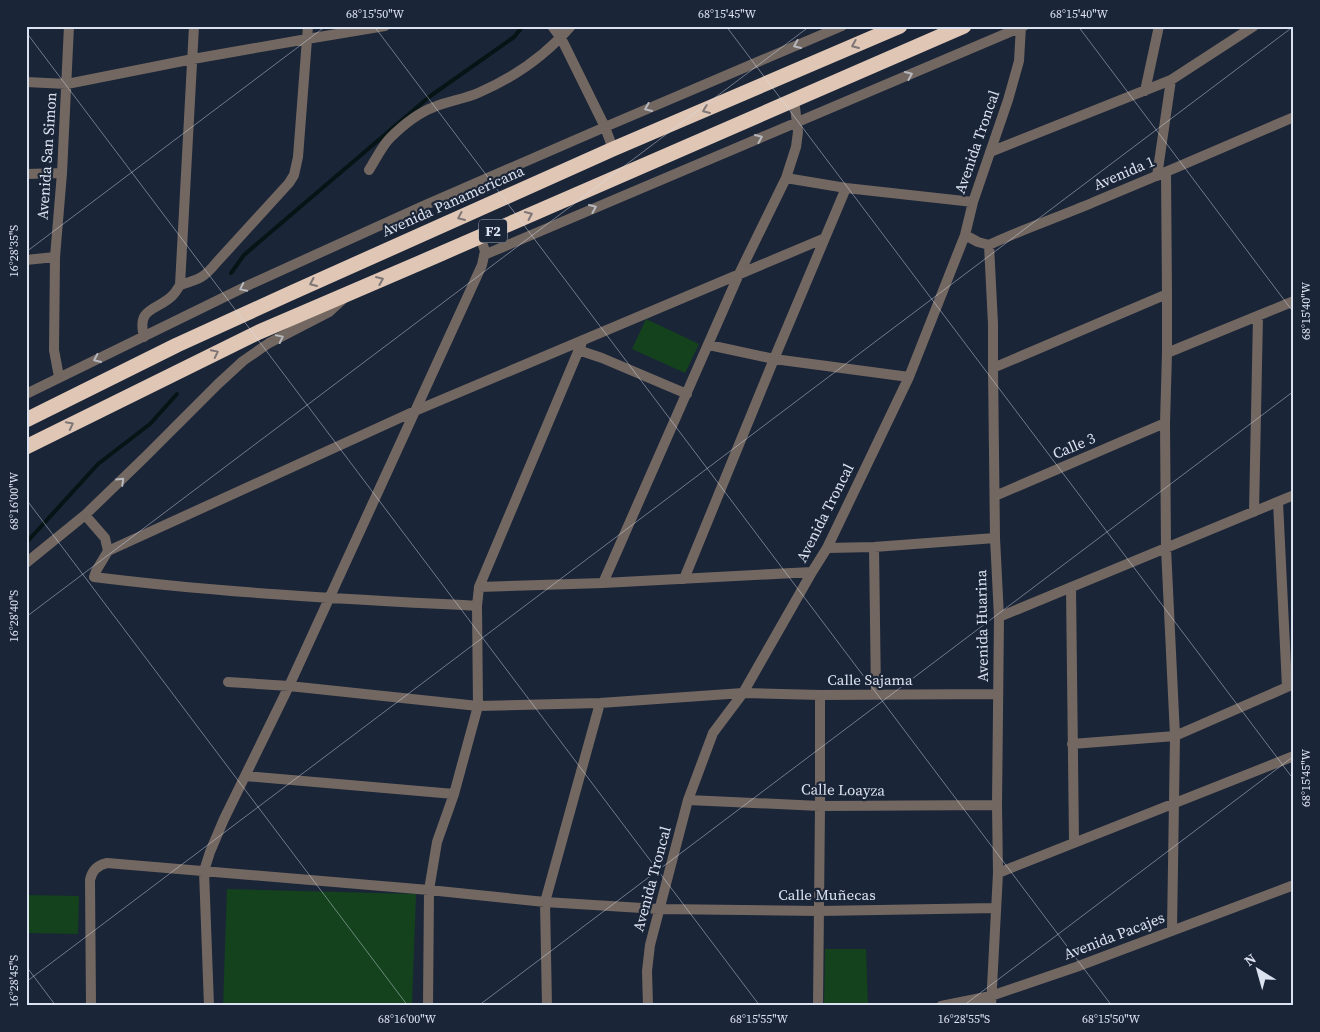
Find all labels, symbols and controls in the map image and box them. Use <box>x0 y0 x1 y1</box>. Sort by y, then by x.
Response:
text: 68°15'50"W <box>346 6 404 22</box>
text: 68°15'45"W <box>698 6 756 22</box>
text: 68°15'40"W <box>1050 6 1108 22</box>
one-way arrow <box>851 39 860 50</box>
one-way arrow <box>794 40 802 50</box>
one-way arrow <box>904 70 913 81</box>
street label: Avenida Troncal <box>949 87 1004 196</box>
street label: Avenida San Simon <box>32 91 61 220</box>
one-way arrow <box>644 102 653 113</box>
one-way arrow <box>702 103 711 114</box>
one-way arrow <box>754 133 763 144</box>
street label: Avenida 1 <box>1090 150 1158 195</box>
street label: Avenida Panamericana <box>378 160 528 241</box>
one-way arrow <box>588 204 597 215</box>
one-way arrow <box>457 211 466 222</box>
one-way arrow <box>524 211 533 222</box>
road number: F2 <box>479 220 507 242</box>
text: 16°28'35"S <box>6 225 22 277</box>
one-way arrow <box>375 276 384 286</box>
one-way arrow <box>309 277 318 288</box>
one-way arrow <box>240 282 249 292</box>
text: 68°15'40"W <box>1298 282 1314 340</box>
one-way arrow <box>275 334 284 344</box>
one-way arrow <box>210 349 219 359</box>
one-way arrow <box>93 353 102 364</box>
one-way arrow <box>65 421 74 431</box>
street label: Calle 3 <box>1049 427 1098 464</box>
street label: Avenida Troncal <box>791 459 859 566</box>
text: 68°16'00"W <box>6 472 22 530</box>
one-way arrow <box>115 478 124 487</box>
street label: Avenida Huarina <box>970 569 993 682</box>
text: 16°28'40"S <box>6 590 22 642</box>
street label: Calle Sajama <box>827 669 913 690</box>
text: 68°15'45"W <box>1298 749 1314 807</box>
street label: Calle Loayza <box>801 778 886 801</box>
street label: Avenida Troncal <box>627 823 676 934</box>
street label: Calle Muñecas <box>778 884 876 905</box>
street label: Avenida Pacajes <box>1060 907 1167 964</box>
north arrow <box>1232 944 1282 994</box>
text: N <box>1240 949 1260 971</box>
text: 16°28'45"S <box>6 955 22 1007</box>
text: 68°16'00"W <box>378 1011 436 1027</box>
text: 68°15'55"W <box>730 1011 788 1027</box>
text: 16°28'55"S <box>938 1011 990 1027</box>
text: 68°15'50"W <box>1082 1011 1140 1027</box>

